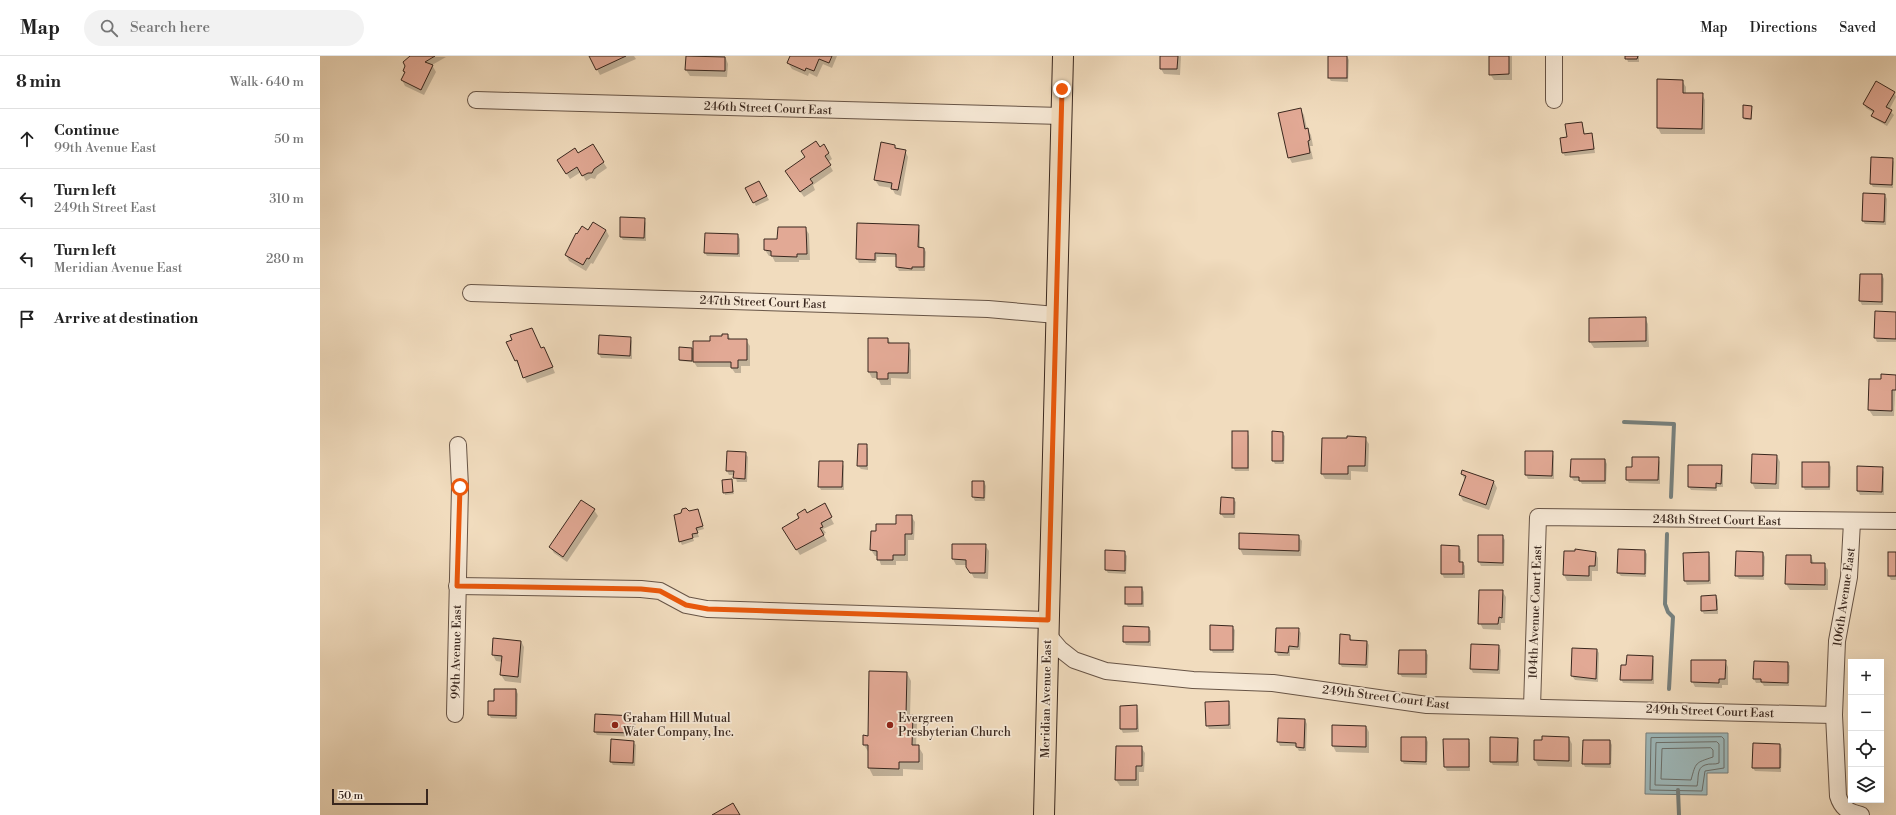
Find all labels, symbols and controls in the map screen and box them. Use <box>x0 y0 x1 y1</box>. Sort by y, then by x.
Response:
search box <box>84 10 364 46</box>
text: Map <box>20 16 60 40</box>
icon: search <box>98 17 120 39</box>
text: Search here <box>130 18 210 37</box>
text: Map <box>1700 19 1728 37</box>
text: Directions <box>1750 19 1817 37</box>
text: Saved <box>1839 19 1876 37</box>
text: 8 min <box>16 71 61 93</box>
text: Walk · 640 m <box>230 74 304 90</box>
route end <box>1053 80 1071 98</box>
street label: 246th Street Court East <box>704 99 833 118</box>
text: Continue <box>54 121 119 140</box>
icon: ahead <box>16 128 38 150</box>
text: 50 m <box>274 131 304 147</box>
text: 99th Avenue East <box>54 140 156 156</box>
text: Turn left <box>54 181 116 200</box>
icon: left <box>16 188 38 210</box>
text: 310 m <box>269 191 304 207</box>
text: 249th Street East <box>54 200 156 216</box>
text: Turn left <box>54 241 116 260</box>
icon: left <box>16 248 38 270</box>
text: 280 m <box>266 251 304 267</box>
text: Meridian Avenue East <box>54 260 182 276</box>
street label: 247th Street Court East <box>699 293 827 312</box>
icon: arrive <box>16 308 38 330</box>
text: Arrive at destination <box>54 309 198 328</box>
route start <box>451 478 469 496</box>
street label: 248th Street Court East <box>1653 512 1782 529</box>
street label: 104th Avenue Court East <box>1526 544 1545 679</box>
street label: 106th Avenue East <box>1830 546 1859 648</box>
street label: 99th Avenue East <box>448 604 465 699</box>
street label: Meridian Avenue East <box>1038 639 1055 758</box>
map controls <box>1848 659 1884 803</box>
button: + <box>1848 659 1884 695</box>
street label: 249th Street Court East <box>1321 682 1451 713</box>
button: − <box>1848 695 1884 731</box>
street label: 249th Street Court East <box>1646 702 1775 721</box>
place label: Graham Hill Mutual Water Company, Inc. <box>622 711 734 740</box>
place label: Evergreen Presbyterian Church <box>898 711 1011 740</box>
marker: Graham Hill Mutual Water Company, Inc. <box>610 720 620 730</box>
marker: Evergreen Presbyterian Church <box>885 720 895 730</box>
button: locate <box>1848 731 1884 767</box>
button: layers <box>1848 767 1884 803</box>
scale bar <box>332 787 428 806</box>
text: 50 m <box>338 789 363 803</box>

